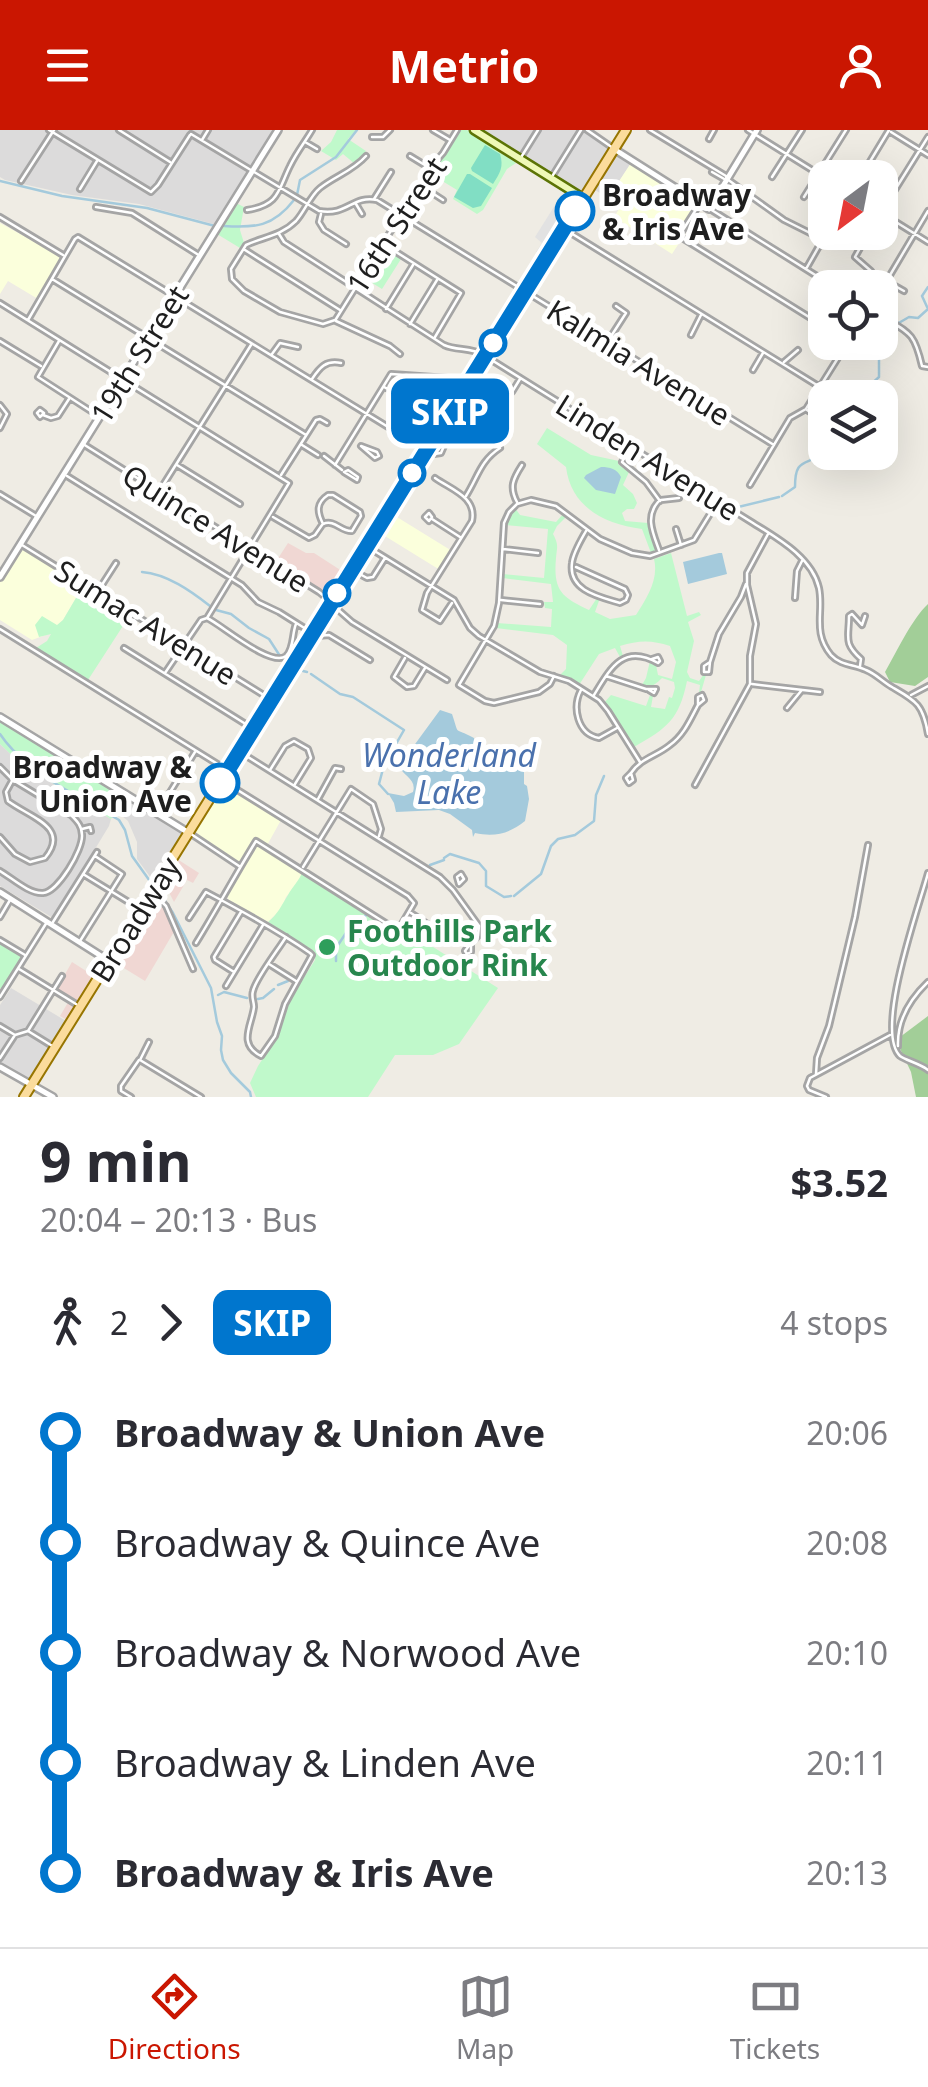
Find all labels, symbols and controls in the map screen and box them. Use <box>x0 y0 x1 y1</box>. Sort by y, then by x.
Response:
text: Metrio <box>389 35 539 96</box>
icon: menu <box>40 38 95 93</box>
icon: person <box>833 38 888 93</box>
street label: 16th Street <box>337 149 456 301</box>
north arrow <box>808 160 898 250</box>
map controls <box>808 160 898 470</box>
place label: Broadway & Iris Ave <box>602 174 752 249</box>
marker: Broadway & Iris Ave <box>556 192 594 230</box>
button: locate <box>808 270 898 360</box>
street label: 19th Street <box>80 277 198 431</box>
street label: Kalmia Avenue <box>540 289 738 435</box>
unlabelled marker <box>480 330 506 356</box>
line badge: SKIP <box>380 378 520 444</box>
button: layers <box>808 380 898 470</box>
street label: Linden Avenue <box>548 384 748 530</box>
text: SKIP <box>411 388 489 435</box>
street label: Quince Avenue <box>115 454 317 602</box>
unlabelled marker <box>399 460 425 486</box>
street label: Sumac Avenue <box>47 550 245 694</box>
unlabelled marker <box>324 580 350 606</box>
water label: Wonderland Lake <box>362 733 537 813</box>
place label: Broadway & Union Ave <box>12 746 192 821</box>
marker: Broadway & Union Ave <box>201 764 239 802</box>
street label: Broadway <box>80 848 190 989</box>
place label: Foothills Park Outdoor Rink <box>347 910 552 985</box>
marker: Foothills Park Outdoor Rink <box>316 936 338 958</box>
text: 9 min <box>40 1123 192 1198</box>
text: $3.52 <box>790 1156 888 1208</box>
text: 20:04 – 20:13 · Bus <box>40 1198 317 1241</box>
icon: walk <box>40 1295 95 1350</box>
icon: forward <box>143 1295 198 1350</box>
text: SKIP <box>233 1299 311 1346</box>
text: 2 <box>110 1301 128 1344</box>
text: 4 stops <box>780 1301 888 1344</box>
text: Broadway & Union Ave <box>114 1406 545 1458</box>
text: 20:06 <box>806 1411 888 1454</box>
text: Broadway & Quince Ave <box>114 1516 540 1568</box>
text: 20:08 <box>806 1521 888 1564</box>
text: Broadway & Norwood Ave <box>114 1626 581 1678</box>
text: 20:10 <box>806 1631 888 1674</box>
text: Broadway & Linden Ave <box>114 1736 536 1788</box>
text: 20:11 <box>806 1741 888 1784</box>
text: Broadway & Iris Ave <box>114 1846 494 1898</box>
text: 20:13 <box>806 1851 888 1894</box>
tab: Directions <box>108 1969 241 2067</box>
tab: Map <box>456 1969 514 2067</box>
tab: Tickets <box>730 1969 820 2067</box>

